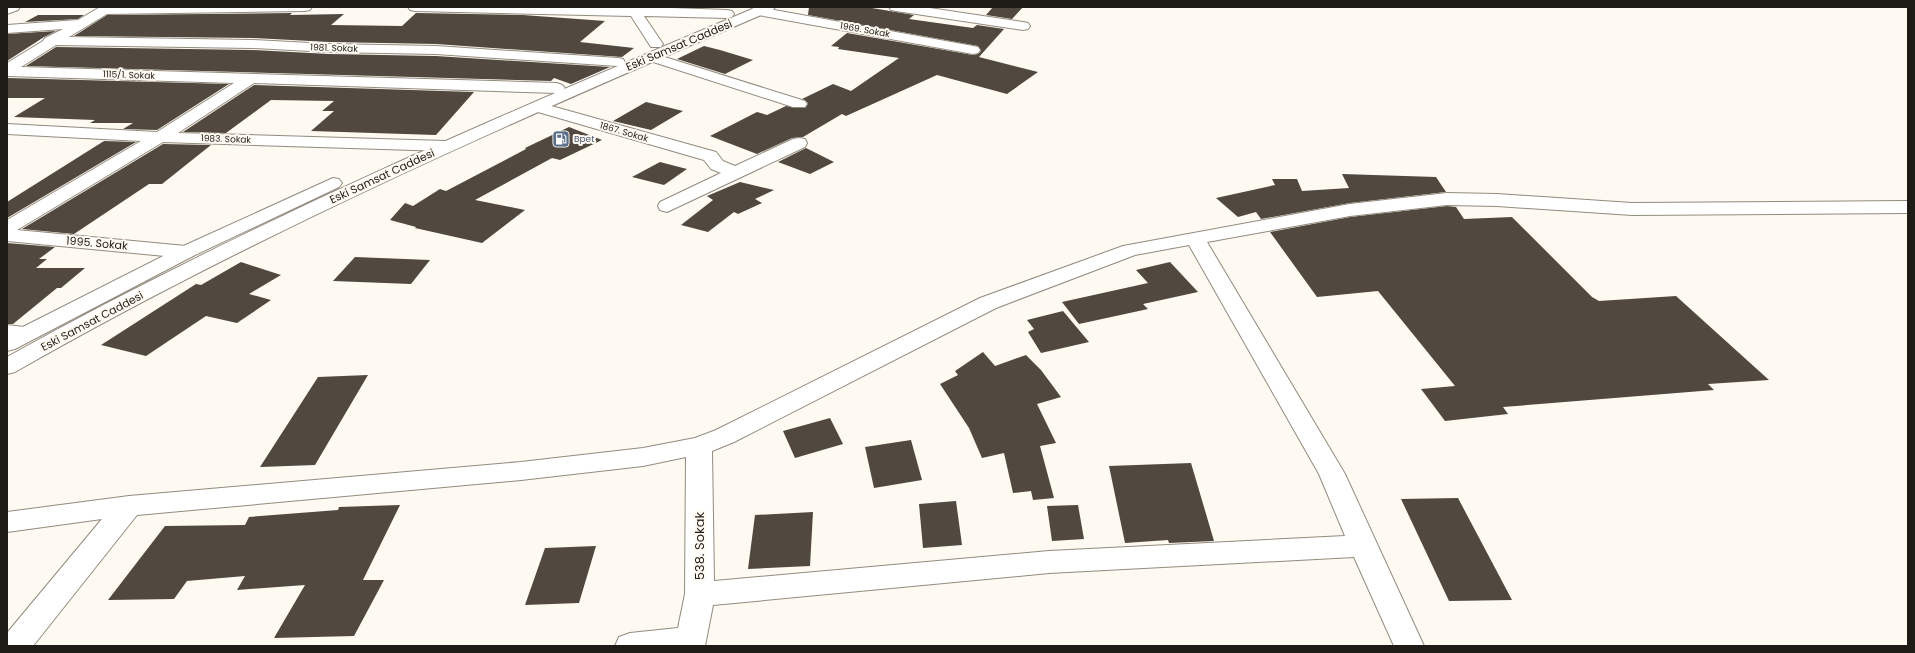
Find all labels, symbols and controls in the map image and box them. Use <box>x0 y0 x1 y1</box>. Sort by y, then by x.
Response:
street label: Eski Samsat Caddesi <box>623 15 735 75</box>
street label: 1969. Sokak <box>839 20 891 40</box>
street label: 1981. Sokak <box>310 41 358 55</box>
street label: 1115/1. Sokak <box>103 68 156 82</box>
street label: 1867. Sokak <box>598 119 650 145</box>
fuel station icon: Bpet <box>551 129 571 149</box>
street label: 1983. Sokak <box>201 132 252 146</box>
place label: Bpet <box>574 133 594 145</box>
street label: Eski Samsat Caddesi <box>327 145 437 207</box>
street label: 1995. Sokak <box>66 232 129 254</box>
street label: Eski Samsat Caddesi <box>38 287 146 355</box>
street label: 538. Sokak <box>690 512 709 580</box>

